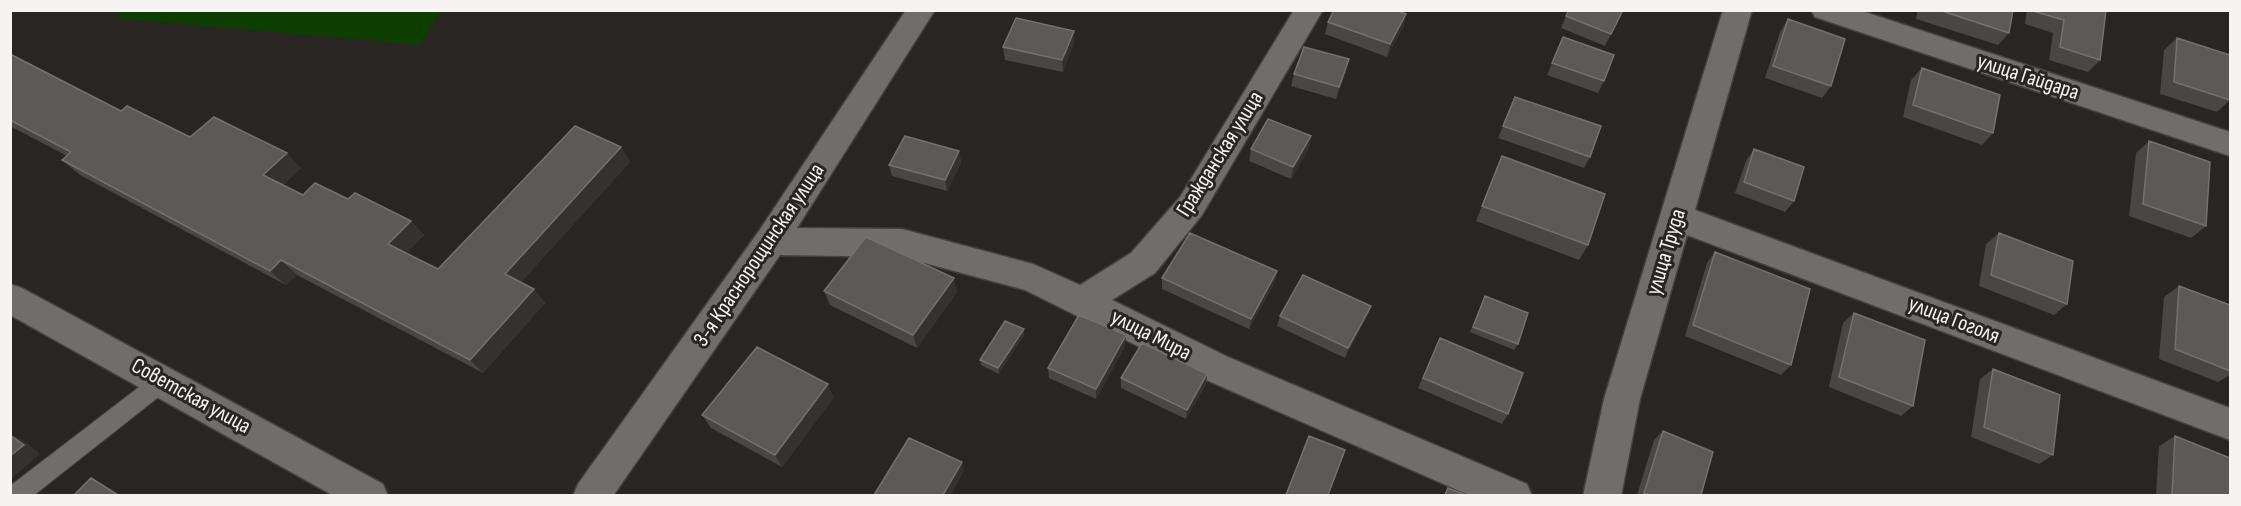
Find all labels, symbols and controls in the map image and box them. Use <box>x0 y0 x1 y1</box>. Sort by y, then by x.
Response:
street label: улица Гайдара <box>1974 48 2082 106</box>
street label: Гражданская улица <box>1171 86 1269 222</box>
street label: 3-я Краснорощинская улица <box>688 158 830 352</box>
street label: улица Труда <box>1640 206 1692 298</box>
street label: улица Гоголя <box>1904 290 2004 350</box>
street label: улица Мира <box>1106 303 1196 367</box>
street label: Советская улица <box>127 352 255 440</box>

